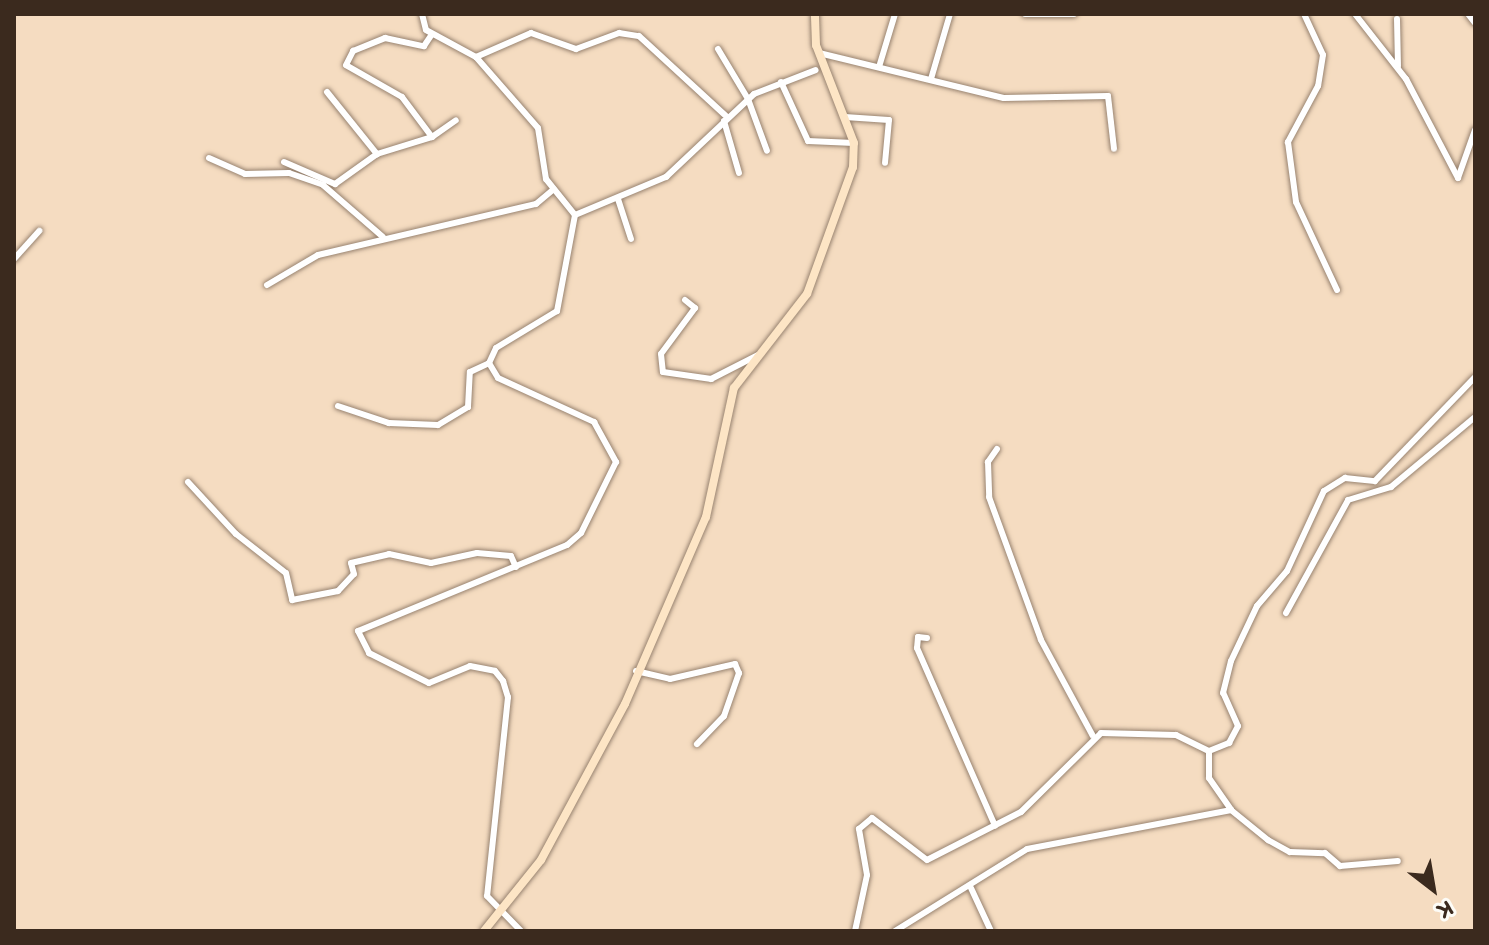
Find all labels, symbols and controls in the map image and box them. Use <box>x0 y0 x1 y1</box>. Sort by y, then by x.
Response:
north arrow <box>1393 849 1473 929</box>
text: K <box>1433 895 1459 925</box>

